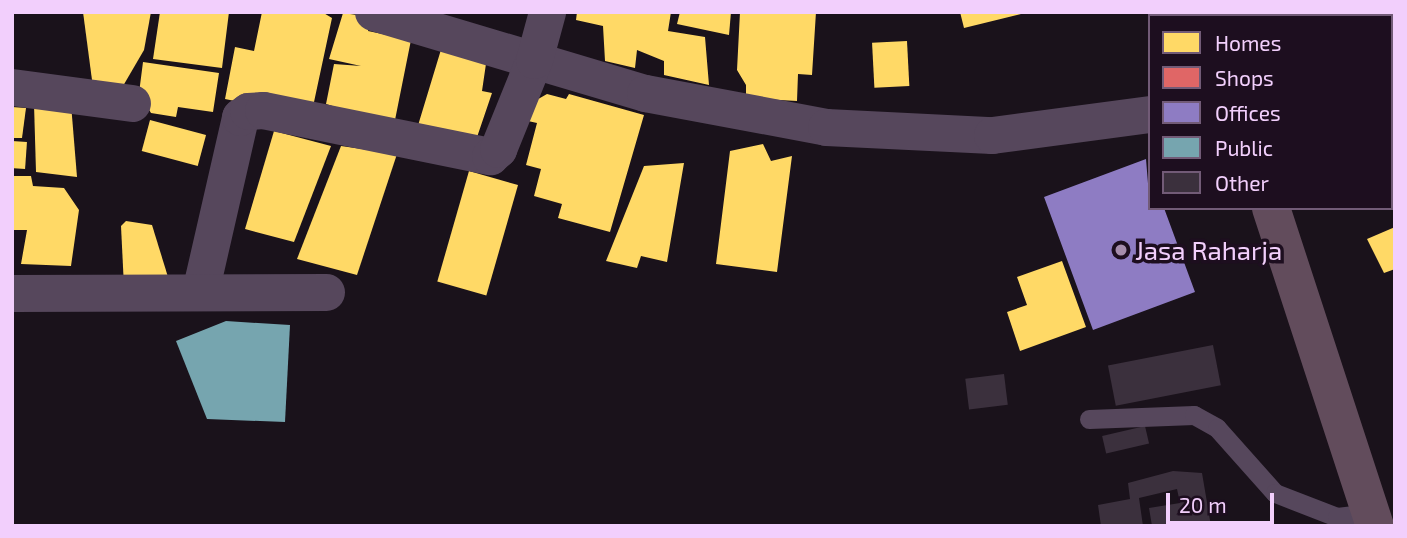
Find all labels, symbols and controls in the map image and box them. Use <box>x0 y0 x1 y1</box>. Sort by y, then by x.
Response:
legend <box>1148 14 1393 210</box>
text: Homes <box>1215 30 1281 55</box>
text: Shops <box>1215 65 1274 90</box>
text: Offices <box>1215 100 1281 125</box>
text: Public <box>1215 135 1273 160</box>
text: Other <box>1215 170 1269 195</box>
place label: Jasa Raharja <box>1135 234 1282 266</box>
marker: Jasa Raharja <box>1113 242 1129 258</box>
scale bar <box>1169 478 1278 522</box>
text: 20 m <box>1179 492 1227 517</box>

